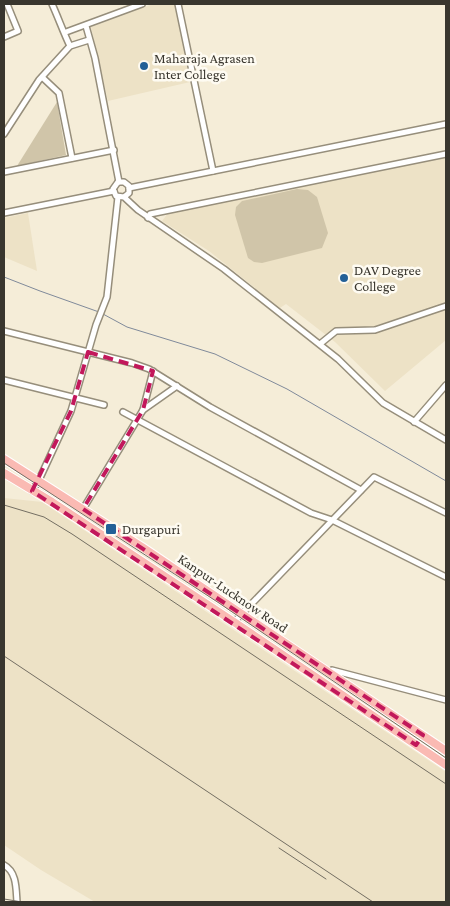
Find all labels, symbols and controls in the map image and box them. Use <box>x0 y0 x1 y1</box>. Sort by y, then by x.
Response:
place label: Maharaja Agrasen Inter College <box>154 50 255 82</box>
marker: Maharaja Agrasen Inter College <box>138 60 150 72</box>
place label: DAV Degree College <box>354 262 421 294</box>
marker: DAV Degree College <box>338 272 350 284</box>
place label: Durgapuri <box>122 521 180 537</box>
marker: Durgapuri <box>104 522 118 536</box>
street label: Kanpur-Lucknow Road <box>175 550 292 636</box>

